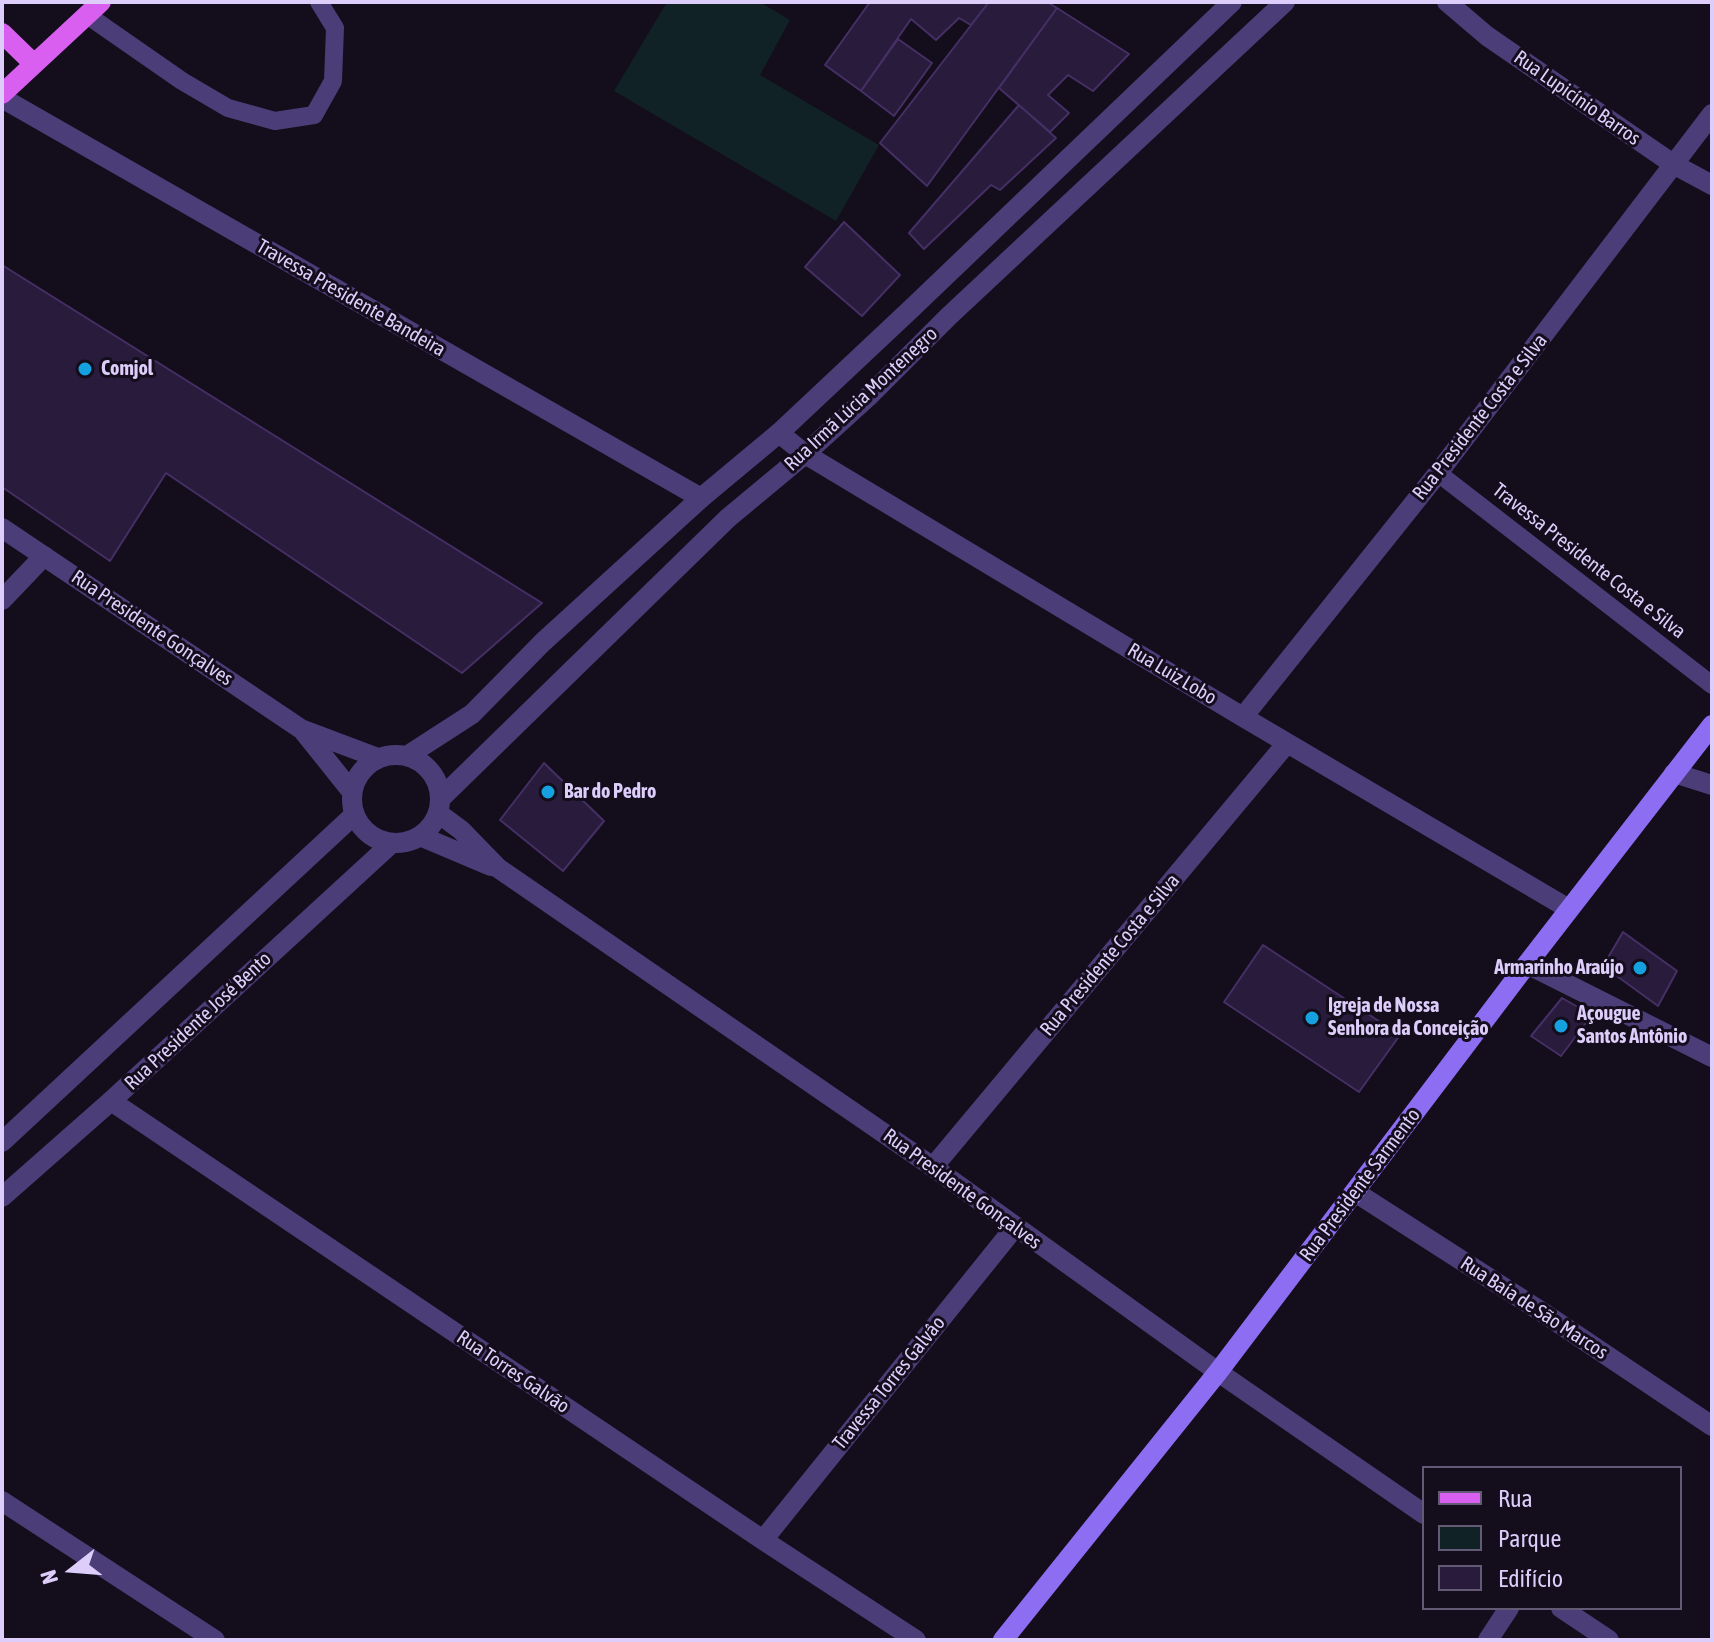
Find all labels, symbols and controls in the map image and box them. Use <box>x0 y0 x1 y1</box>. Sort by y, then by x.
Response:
street label: Rua Lupicínio Barros <box>1509 46 1645 150</box>
street label: Travessa Presidente Bandeira <box>252 234 450 362</box>
street label: Rua Irmã Lúcia Montenegro <box>780 322 942 476</box>
street label: Rua Presidente Costa e Silva <box>1408 329 1552 505</box>
place label: Comjol <box>101 357 153 381</box>
marker: Comjol <box>76 360 94 378</box>
street label: Travessa Presidente Costa e Silva <box>1488 478 1690 644</box>
street label: Rua Presidente Gonçalves <box>67 565 237 691</box>
street label: Rua Luiz Lobo <box>1123 638 1221 710</box>
place label: Bar do Pedro <box>564 780 656 804</box>
marker: Bar do Pedro <box>539 783 557 801</box>
street label: Rua Presidente Costa e Silva <box>1035 869 1185 1041</box>
street label: Rua Presidente José Bento <box>120 947 276 1095</box>
place label: Armarinho Araújo <box>1494 956 1624 980</box>
marker: Armarinho Araújo <box>1631 959 1649 977</box>
place label: Igreja de Nossa Senhora da Conceição <box>1328 994 1489 1041</box>
place label: Açougue Santos Antônio <box>1577 1002 1687 1049</box>
marker: Igreja de Nossa Senhora da Conceição <box>1303 1009 1321 1027</box>
marker: Açougue Santos Antônio <box>1552 1017 1570 1035</box>
street label: Rua Presidente Sarmento <box>1295 1104 1425 1266</box>
street label: Rua Presidente Gonçalves <box>878 1124 1046 1254</box>
street label: Rua Baía de São Marcos <box>1456 1251 1612 1365</box>
street label: Travessa Torres Galvâo <box>828 1311 950 1455</box>
street label: Rua Torres Galvão <box>452 1325 574 1419</box>
legend <box>1422 1466 1682 1610</box>
text: Rua <box>1498 1485 1533 1512</box>
text: Parque <box>1498 1525 1561 1552</box>
north arrow <box>32 1530 112 1610</box>
text: Edifício <box>1498 1565 1563 1592</box>
text: N <box>35 1567 63 1587</box>

